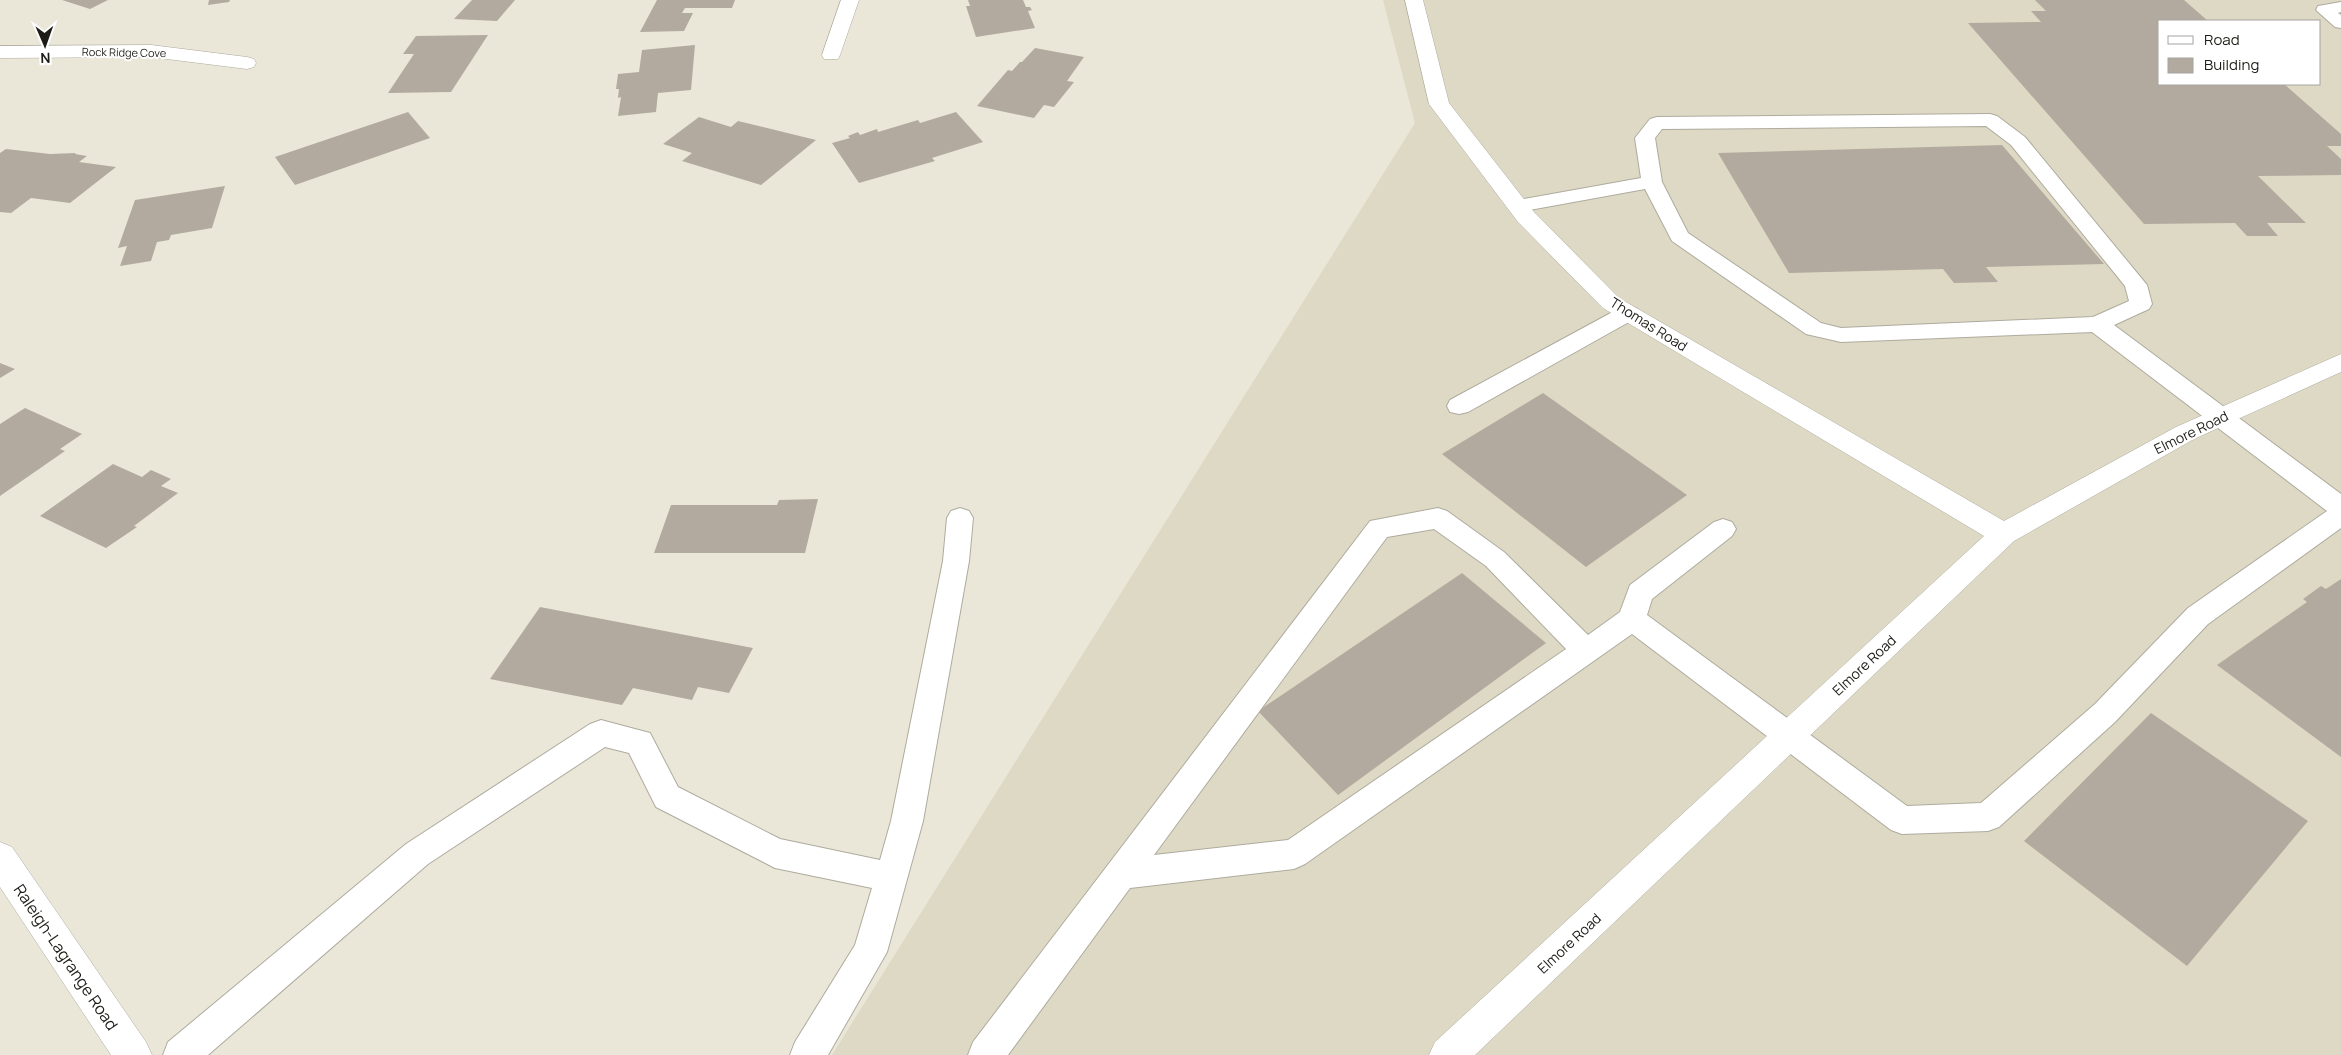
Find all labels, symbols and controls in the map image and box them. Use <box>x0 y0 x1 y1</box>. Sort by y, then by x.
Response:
north arrow <box>20 20 70 70</box>
legend <box>2158 20 2321 85</box>
text: Road <box>2204 29 2240 50</box>
street label: Rock Ridge Cove <box>82 44 167 60</box>
text: N <box>40 49 51 68</box>
text: Building <box>2204 54 2259 75</box>
street label: Thomas Road <box>1607 293 1691 355</box>
street label: Elmore Road <box>2151 406 2231 458</box>
street label: Elmore Road <box>1828 631 1900 699</box>
street label: Raleigh-Lagrange Road <box>9 880 123 1034</box>
street label: Elmore Road <box>1533 909 1605 977</box>

